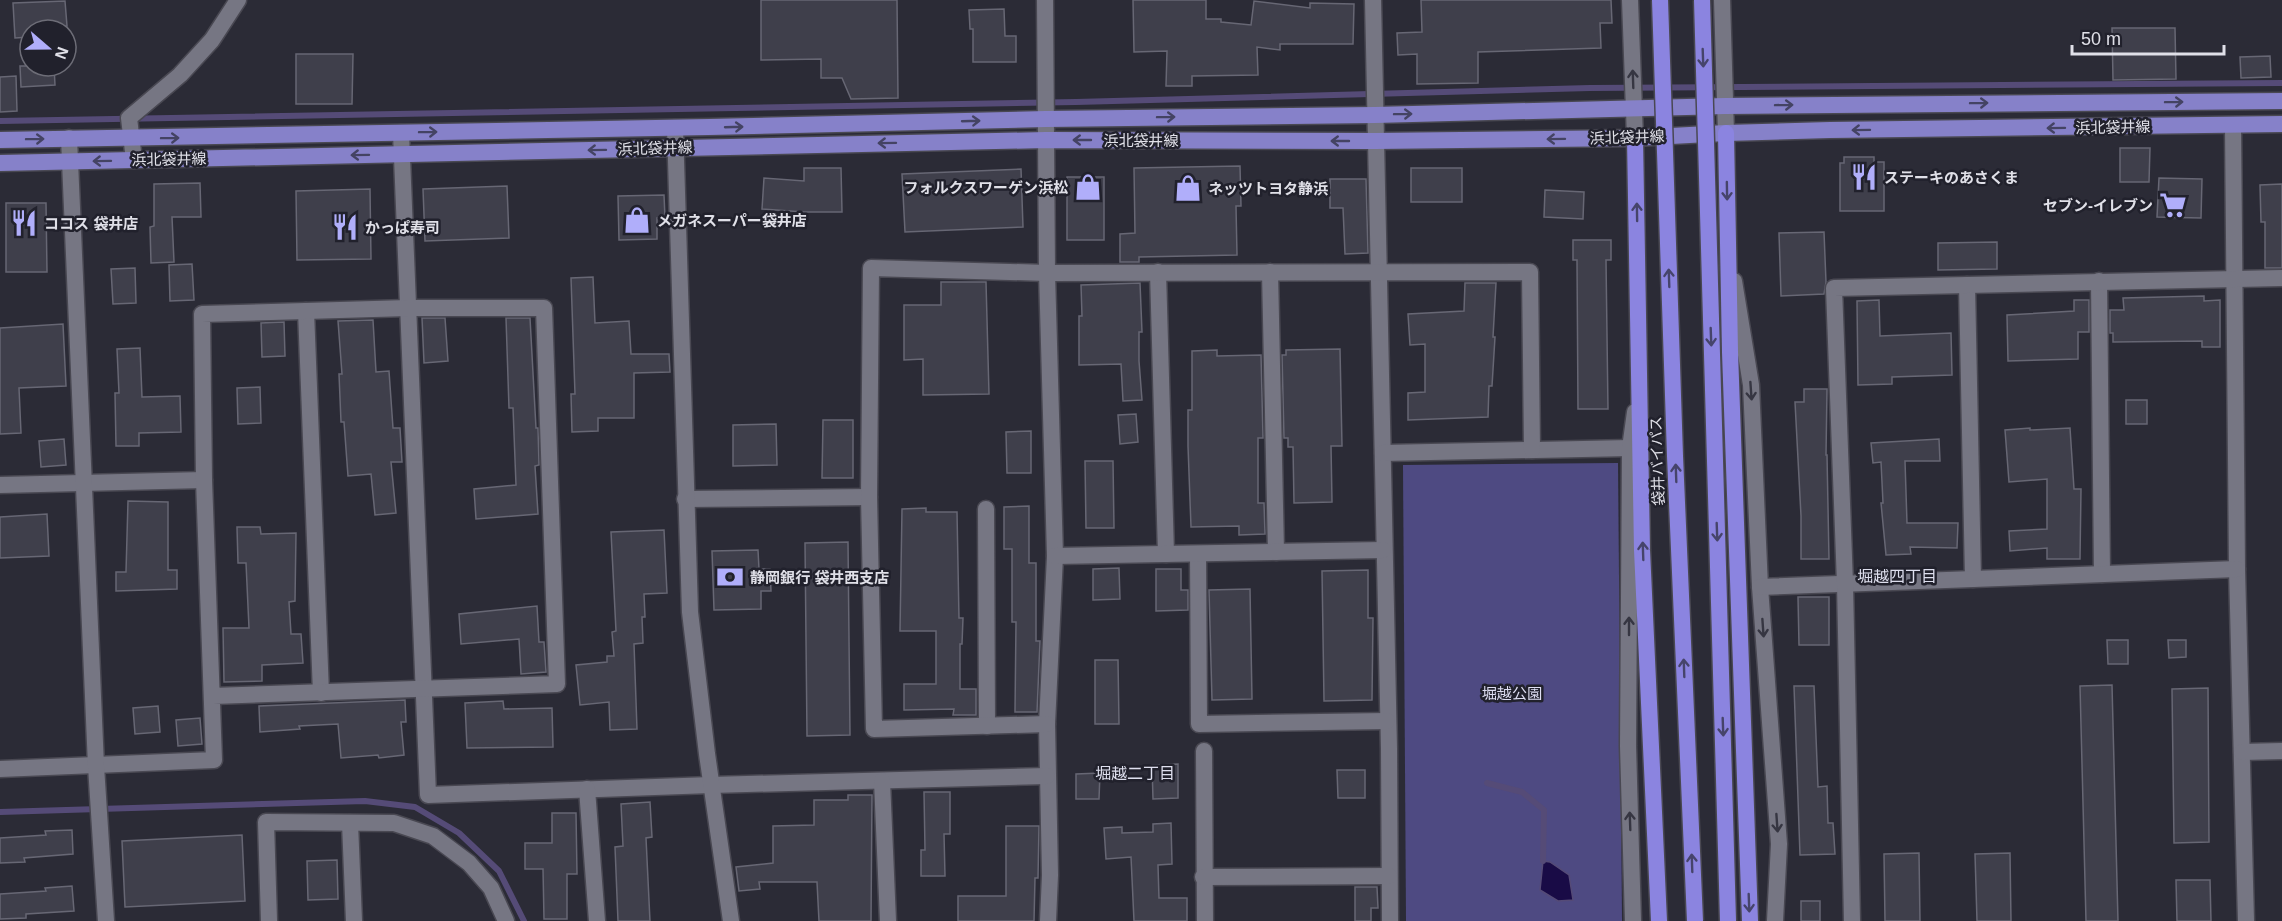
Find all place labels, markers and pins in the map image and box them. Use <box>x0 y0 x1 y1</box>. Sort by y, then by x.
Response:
restaurant icon: ステーキのあさくま <box>1849 162 1879 192</box>
place label: ステーキのあさくま <box>1884 169 2019 186</box>
shop icon: フォルクスワーゲン浜松 <box>1073 172 1103 202</box>
shop icon: ネッツトヨタ静浜 <box>1173 173 1203 203</box>
place label: フォルクスワーゲン浜松 <box>903 179 1068 196</box>
place label: ネッツトヨタ静浜 <box>1208 180 1329 197</box>
supermarket icon: セブン-イレブン <box>2158 190 2188 220</box>
place label: セブン-イレブン <box>2043 197 2153 214</box>
shop icon: メガネスーパー袋井店 <box>622 205 652 235</box>
restaurant icon: ココス 袋井店 <box>9 208 39 238</box>
restaurant icon: かっぱ寿司 <box>330 212 360 242</box>
place label: メガネスーパー袋井店 <box>657 212 807 229</box>
place label: ココス 袋井店 <box>44 215 138 232</box>
place label: かっぱ寿司 <box>365 219 440 236</box>
bank icon: 静岡銀行 袋井西支店 <box>715 562 745 592</box>
place label: 静岡銀行 袋井西支店 <box>750 569 889 586</box>

